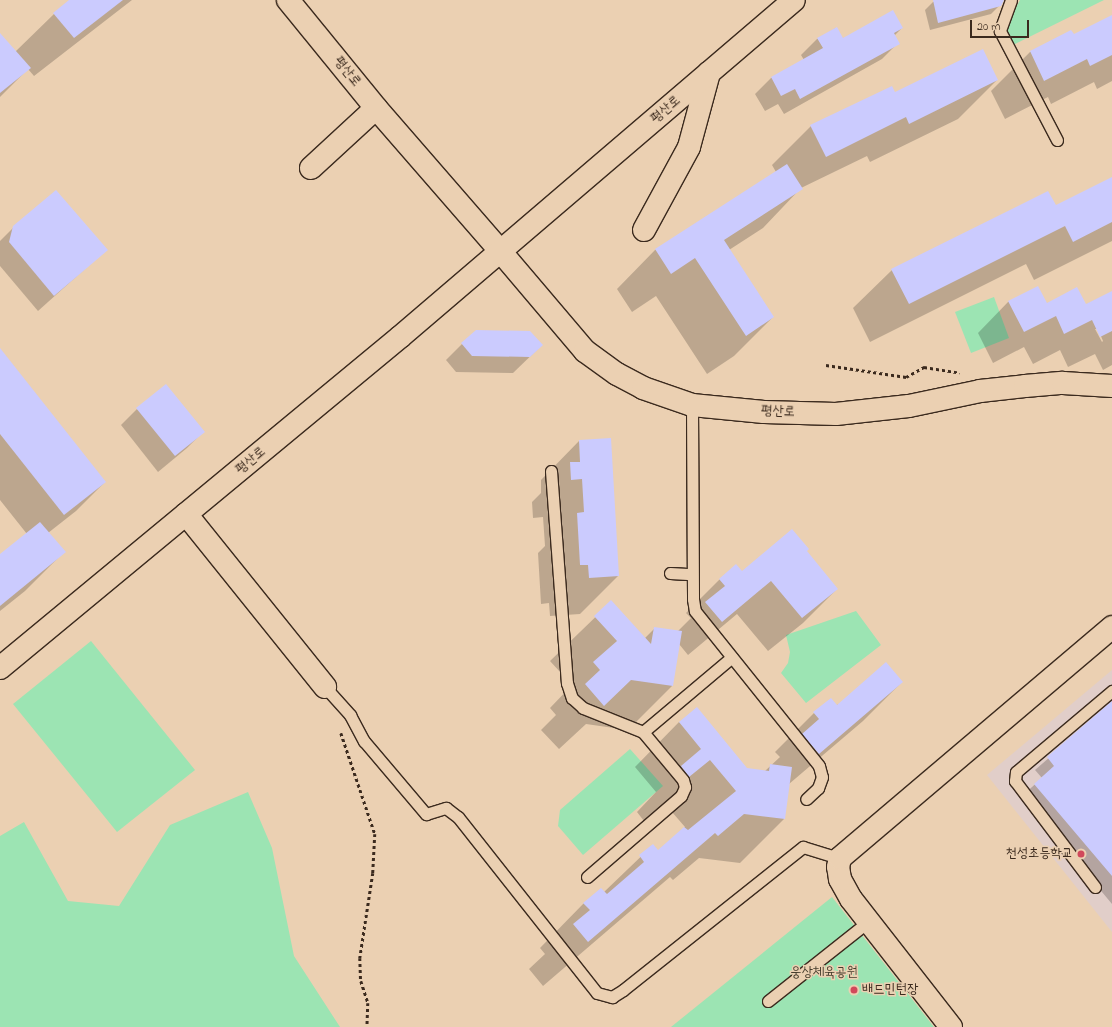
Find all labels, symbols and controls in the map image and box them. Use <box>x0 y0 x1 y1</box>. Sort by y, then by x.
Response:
scale bar <box>972 12 1031 38</box>
text: 20 m <box>977 18 1000 36</box>
street label: 평산로 <box>330 54 364 90</box>
street label: 평산로 <box>648 93 684 127</box>
street label: 평산로 <box>761 403 795 421</box>
street label: 평산로 <box>233 444 269 478</box>
place label: 천성초등학교 <box>1005 846 1073 862</box>
marker: 천성초등학교 <box>1076 849 1086 859</box>
park label: 웅상체육공원 <box>790 965 858 981</box>
place label: 배드민턴장 <box>862 982 918 998</box>
marker: 배드민턴장 <box>849 985 859 995</box>

